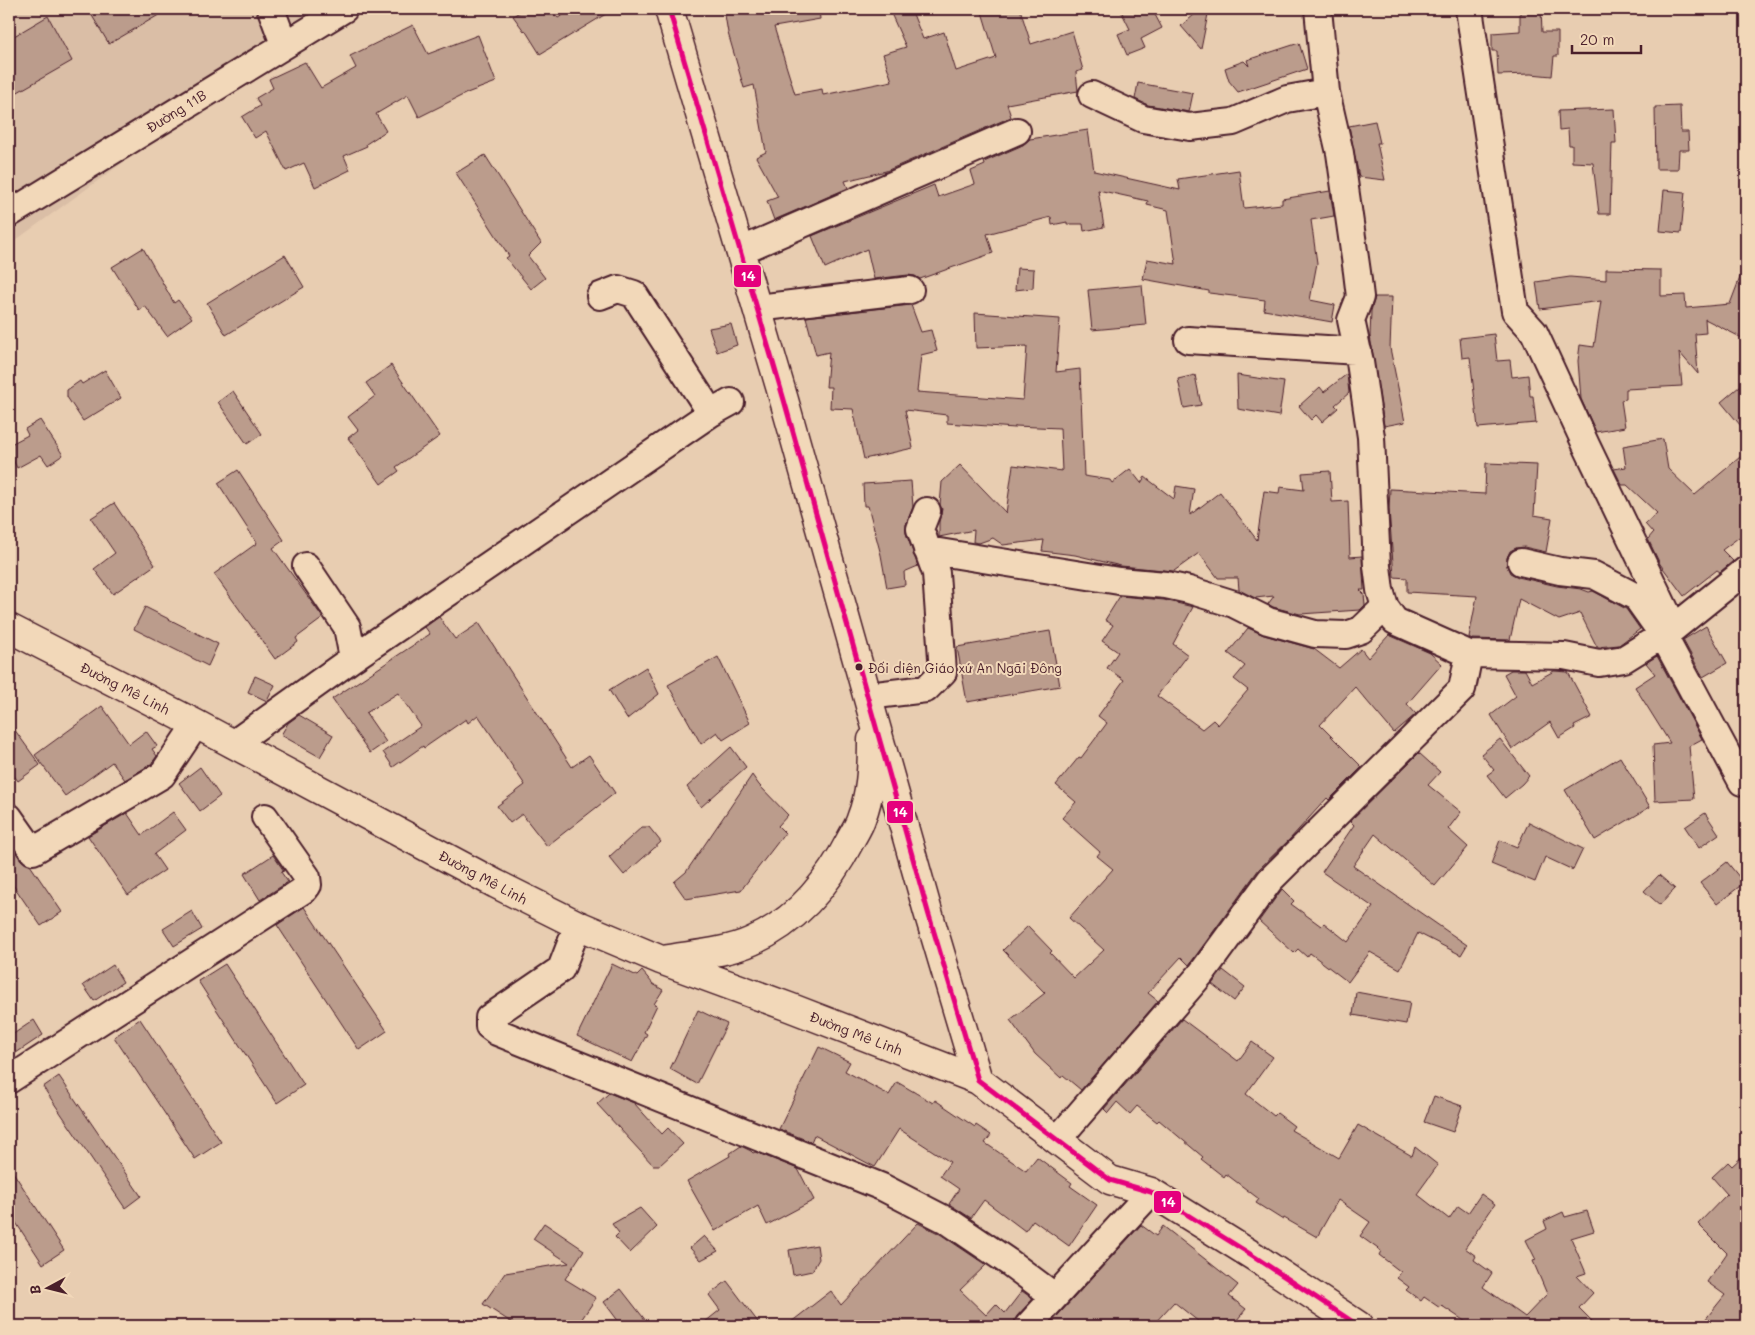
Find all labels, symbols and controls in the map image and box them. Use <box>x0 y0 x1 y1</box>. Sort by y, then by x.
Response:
scale bar <box>1572 22 1641 54</box>
text: 20 m <box>1580 29 1614 49</box>
street label: Đường 11B <box>142 85 210 137</box>
line badge: 14 <box>733 264 762 288</box>
text: 14 <box>740 266 756 285</box>
street label: Đường Mê Linh <box>77 657 173 719</box>
place label: Đối diện Giáo xứ An Ngãi Đông <box>868 659 1062 676</box>
marker: Đối diện Giáo xứ An Ngãi Đông <box>854 662 864 672</box>
line badge: 14 <box>886 800 914 824</box>
text: 14 <box>892 802 908 821</box>
street label: Đường Mê Linh <box>435 846 531 908</box>
street label: Đường Mê Linh <box>807 1007 905 1059</box>
line badge: 14 <box>1153 1190 1182 1214</box>
text: 14 <box>1160 1192 1176 1211</box>
north arrow <box>22 1262 72 1312</box>
text: B <box>25 1284 45 1295</box>

